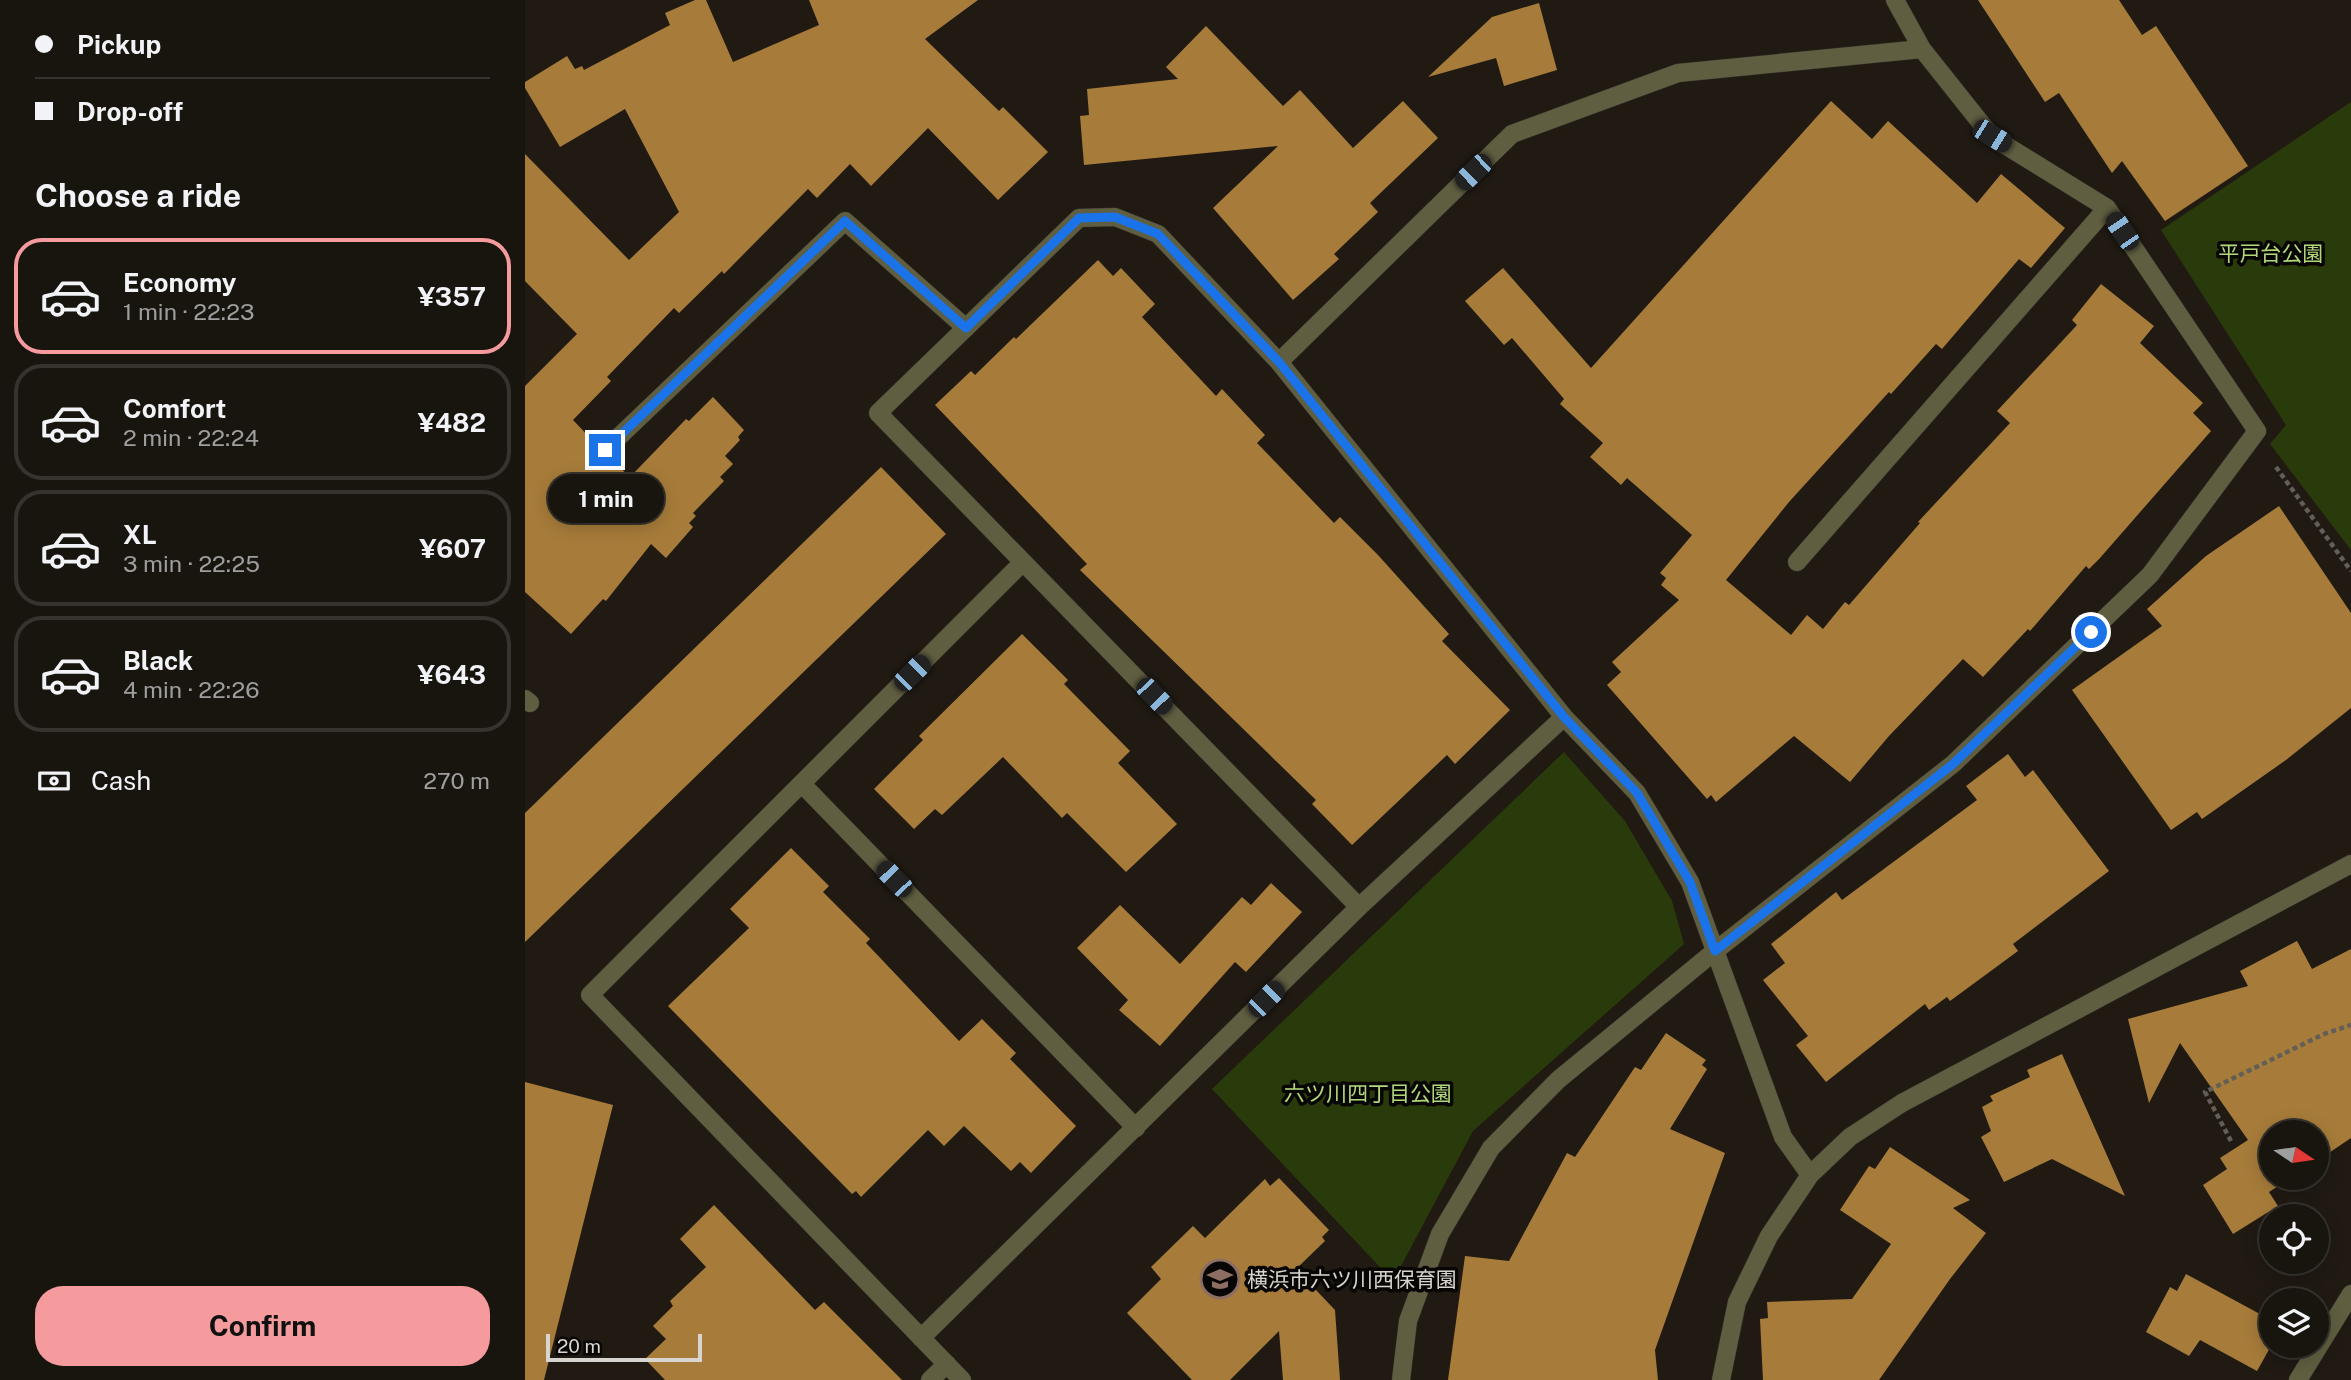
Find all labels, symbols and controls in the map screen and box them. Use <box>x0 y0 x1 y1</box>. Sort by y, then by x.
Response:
text: Pickup <box>77 29 161 60</box>
text: Drop-off <box>77 96 183 127</box>
car <box>1969 116 2016 156</box>
car <box>1451 150 1496 194</box>
text: Choose a ride <box>35 177 241 214</box>
car <box>2102 208 2143 254</box>
park label: 平戸台公園 <box>2219 241 2324 266</box>
icon: car <box>39 265 102 328</box>
text: Economy <box>123 267 236 298</box>
text: ¥357 <box>418 281 486 312</box>
text: 1 min · 22:23 <box>123 298 255 325</box>
icon: car <box>39 391 102 454</box>
text: Comfort <box>123 393 226 424</box>
text: ¥482 <box>418 407 486 438</box>
text: 2 min · 22:24 <box>123 424 259 451</box>
route end <box>589 434 621 466</box>
callout: 1 min <box>547 475 663 524</box>
text: 1 min <box>578 485 634 512</box>
icon: car <box>39 517 102 580</box>
text: XL <box>123 519 157 550</box>
text: ¥607 <box>419 533 486 564</box>
text: 3 min · 22:25 <box>123 550 260 577</box>
route start <box>2075 616 2107 648</box>
icon: car <box>39 643 102 706</box>
text: Black <box>123 645 193 676</box>
car <box>890 651 935 695</box>
text: ¥643 <box>417 659 486 690</box>
car <box>1132 674 1177 718</box>
text: 4 min · 22:26 <box>123 676 259 703</box>
icon: cash <box>35 762 73 800</box>
text: Cash <box>91 765 151 796</box>
text: 270 m <box>423 767 490 794</box>
car <box>872 857 917 901</box>
car <box>1244 977 1289 1021</box>
park label: 六ツ川四丁目公園 <box>1284 1081 1452 1106</box>
north arrow <box>2259 1120 2329 1190</box>
map controls <box>2259 1120 2329 1358</box>
button: locate <box>2259 1204 2329 1274</box>
school or university icon: 横浜市六ツ川西保育園 <box>1199 1258 1241 1300</box>
place label: 横浜市六ツ川西保育園 <box>1247 1267 1457 1292</box>
button: Confirm <box>35 1286 490 1366</box>
button: layers <box>2259 1288 2329 1358</box>
scale bar <box>546 1331 702 1363</box>
text: 20 m <box>557 1335 601 1357</box>

